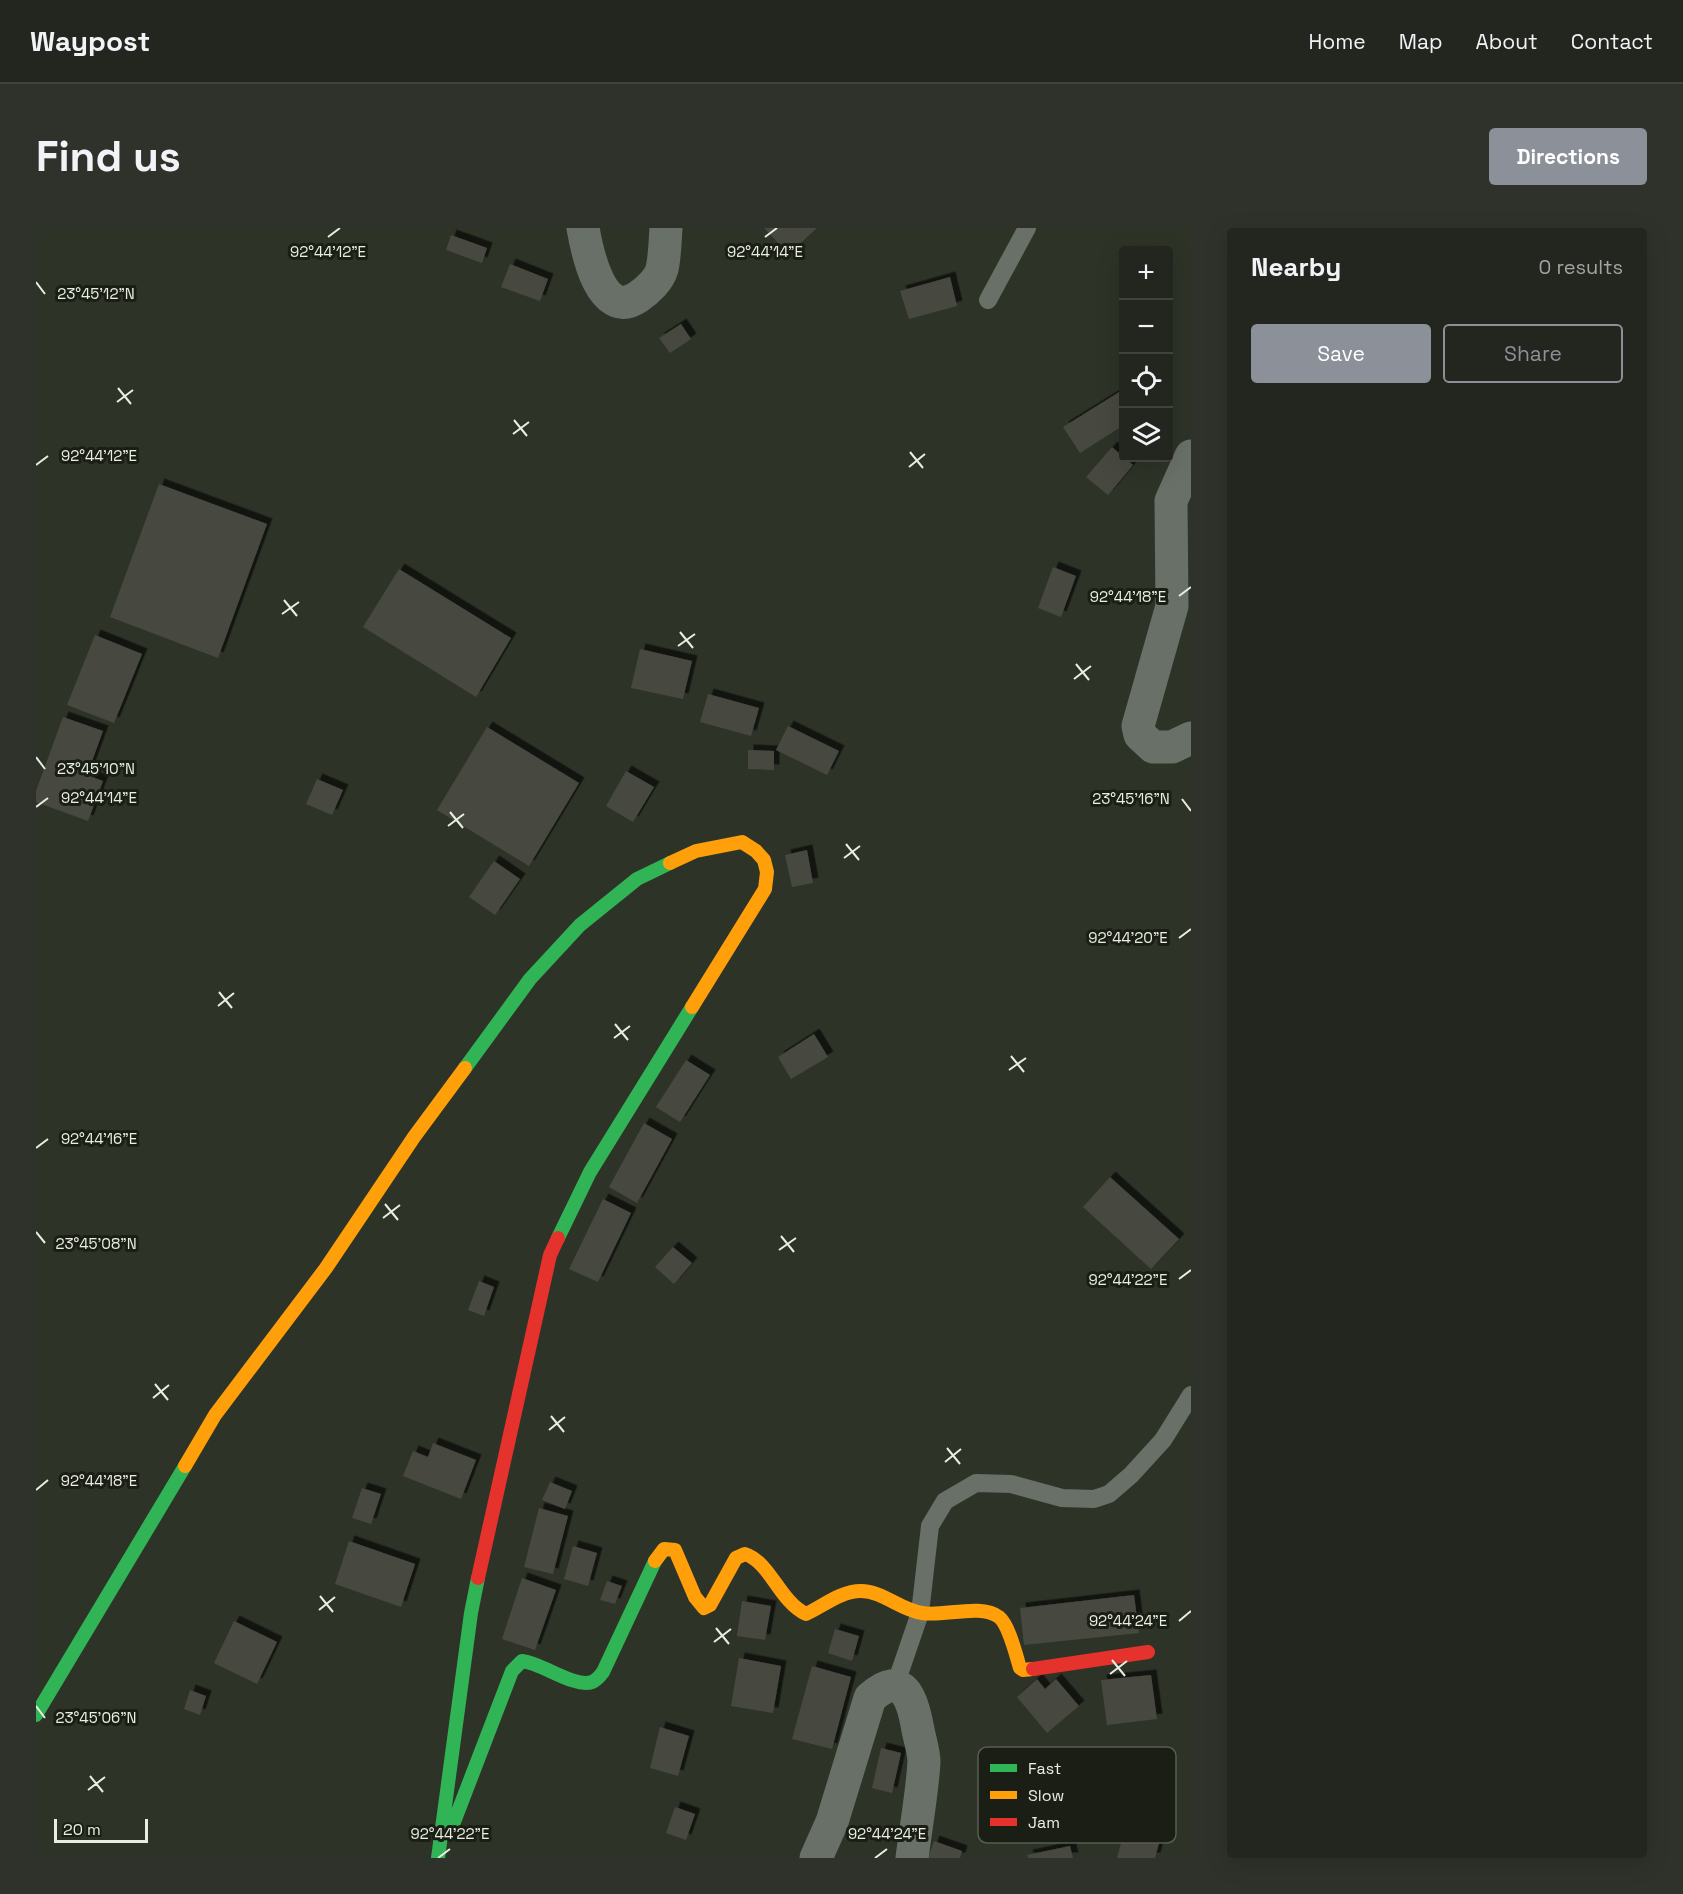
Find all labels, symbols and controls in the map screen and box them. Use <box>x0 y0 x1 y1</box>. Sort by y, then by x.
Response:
text: Waypost <box>30 23 150 59</box>
text: Home <box>1308 28 1366 55</box>
text: Map <box>1399 28 1443 55</box>
text: About <box>1476 28 1538 55</box>
text: Contact <box>1571 28 1653 55</box>
button: Directions <box>1489 128 1647 185</box>
text: Find us <box>36 130 181 183</box>
text: 92°44'12"E <box>290 242 366 261</box>
text: 92°44'14"E <box>727 242 803 261</box>
map controls <box>1119 246 1173 462</box>
button: + <box>1119 246 1173 300</box>
text: Nearby <box>1251 250 1341 284</box>
text: 0 results <box>1539 254 1623 280</box>
text: 23°45'12"N <box>57 284 135 303</box>
button: − <box>1119 300 1173 354</box>
button: Save <box>1251 324 1431 383</box>
button: Share <box>1443 324 1623 383</box>
button: locate <box>1119 354 1173 408</box>
button: layers <box>1119 408 1173 462</box>
text: 92°44'12"E <box>61 446 137 465</box>
text: 92°44'18"E <box>1090 587 1166 606</box>
text: 23°45'10"N <box>57 759 135 778</box>
text: 92°44'14"E <box>61 788 137 807</box>
text: 23°45'16"N <box>1092 789 1170 808</box>
text: 92°44'20"E <box>1088 928 1168 947</box>
text: 92°44'16"E <box>61 1129 137 1148</box>
text: 23°45'08"N <box>55 1234 137 1253</box>
text: 92°44'22"E <box>1089 1270 1167 1289</box>
text: 92°44'18"E <box>61 1471 137 1490</box>
text: 92°44'24"E <box>1089 1611 1167 1630</box>
text: 23°45'06"N <box>55 1708 137 1727</box>
legend <box>978 1747 1176 1843</box>
text: Fast <box>1028 1758 1061 1779</box>
text: Slow <box>1028 1785 1064 1806</box>
text: Jam <box>1028 1812 1060 1833</box>
scale bar <box>54 1816 148 1844</box>
text: 20 m <box>63 1819 101 1840</box>
text: 92°44'22"E <box>411 1824 489 1843</box>
text: 92°44'24"E <box>848 1824 926 1843</box>

